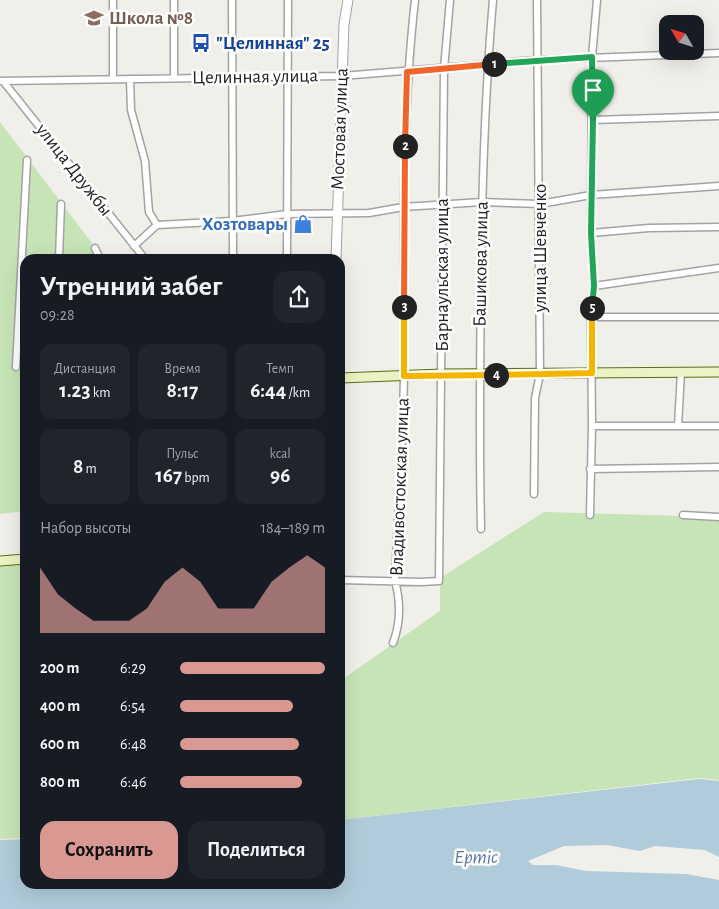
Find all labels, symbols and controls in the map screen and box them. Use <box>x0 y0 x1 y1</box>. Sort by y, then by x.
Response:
school or university icon: Школа №8 <box>83 7 105 29</box>
place label: Школа №8 <box>109 9 193 28</box>
north arrow <box>659 15 704 60</box>
map controls <box>659 15 704 60</box>
bus stop icon: "Целинная" 25 <box>190 32 212 54</box>
place label: "Целинная" 25 <box>216 34 330 53</box>
pin: 1 <box>482 52 506 76</box>
text: 1 <box>492 57 497 71</box>
street label: Целинная улица <box>192 66 319 88</box>
street label: Мостовая улица <box>328 67 352 190</box>
pin <box>572 69 614 120</box>
icon: arrive <box>579 76 607 104</box>
street label: улица Дружбы <box>32 119 116 220</box>
pin: 2 <box>392 134 418 158</box>
text: 2 <box>402 139 409 153</box>
street label: улица Шевченко <box>531 184 550 313</box>
street label: Барнаульская улица <box>433 198 452 352</box>
street label: Башикова улица <box>470 201 492 327</box>
shop icon: Хозтовары <box>292 213 314 235</box>
place label: Хозтовары <box>202 215 288 234</box>
button: share <box>273 271 325 323</box>
text: Утренний забег <box>40 273 222 301</box>
pin: 3 <box>392 294 416 320</box>
pin: 5 <box>580 296 604 320</box>
text: 3 <box>401 300 408 314</box>
text: 5 <box>589 301 596 315</box>
text: 09:28 <box>40 307 75 323</box>
text: Дистанция <box>54 362 116 376</box>
text: Время <box>164 362 201 376</box>
text: Темп <box>266 362 294 376</box>
pin: 4 <box>484 362 508 388</box>
text: 4 <box>493 368 500 382</box>
text: 1.23 <box>59 380 91 401</box>
text: 8:17 <box>167 380 198 401</box>
text: 6:44 <box>250 380 286 401</box>
text: km <box>91 386 110 400</box>
text: /km <box>286 386 310 400</box>
street label: Владивостокская улица <box>387 397 413 577</box>
text: Пульс <box>166 447 199 461</box>
text: kcal <box>269 447 291 461</box>
text: 8 <box>73 456 83 477</box>
text: m <box>83 462 97 476</box>
text: 167 <box>155 465 182 486</box>
text: 96 <box>270 465 290 486</box>
text: bpm <box>182 471 210 485</box>
text: Набор высоты <box>40 520 131 536</box>
text: 184–189 m <box>261 520 325 536</box>
text: 200 m <box>40 660 80 676</box>
text: 6:29 <box>120 660 146 676</box>
text: 400 m <box>40 698 80 714</box>
text: 6:54 <box>120 698 146 714</box>
text: 600 m <box>40 736 80 752</box>
text: 6:48 <box>120 736 146 752</box>
text: 800 m <box>40 774 80 790</box>
text: 6:46 <box>120 774 146 790</box>
button: Сохранить <box>40 821 178 879</box>
button: Поделиться <box>188 821 325 879</box>
water label: Ертіс <box>454 847 498 867</box>

